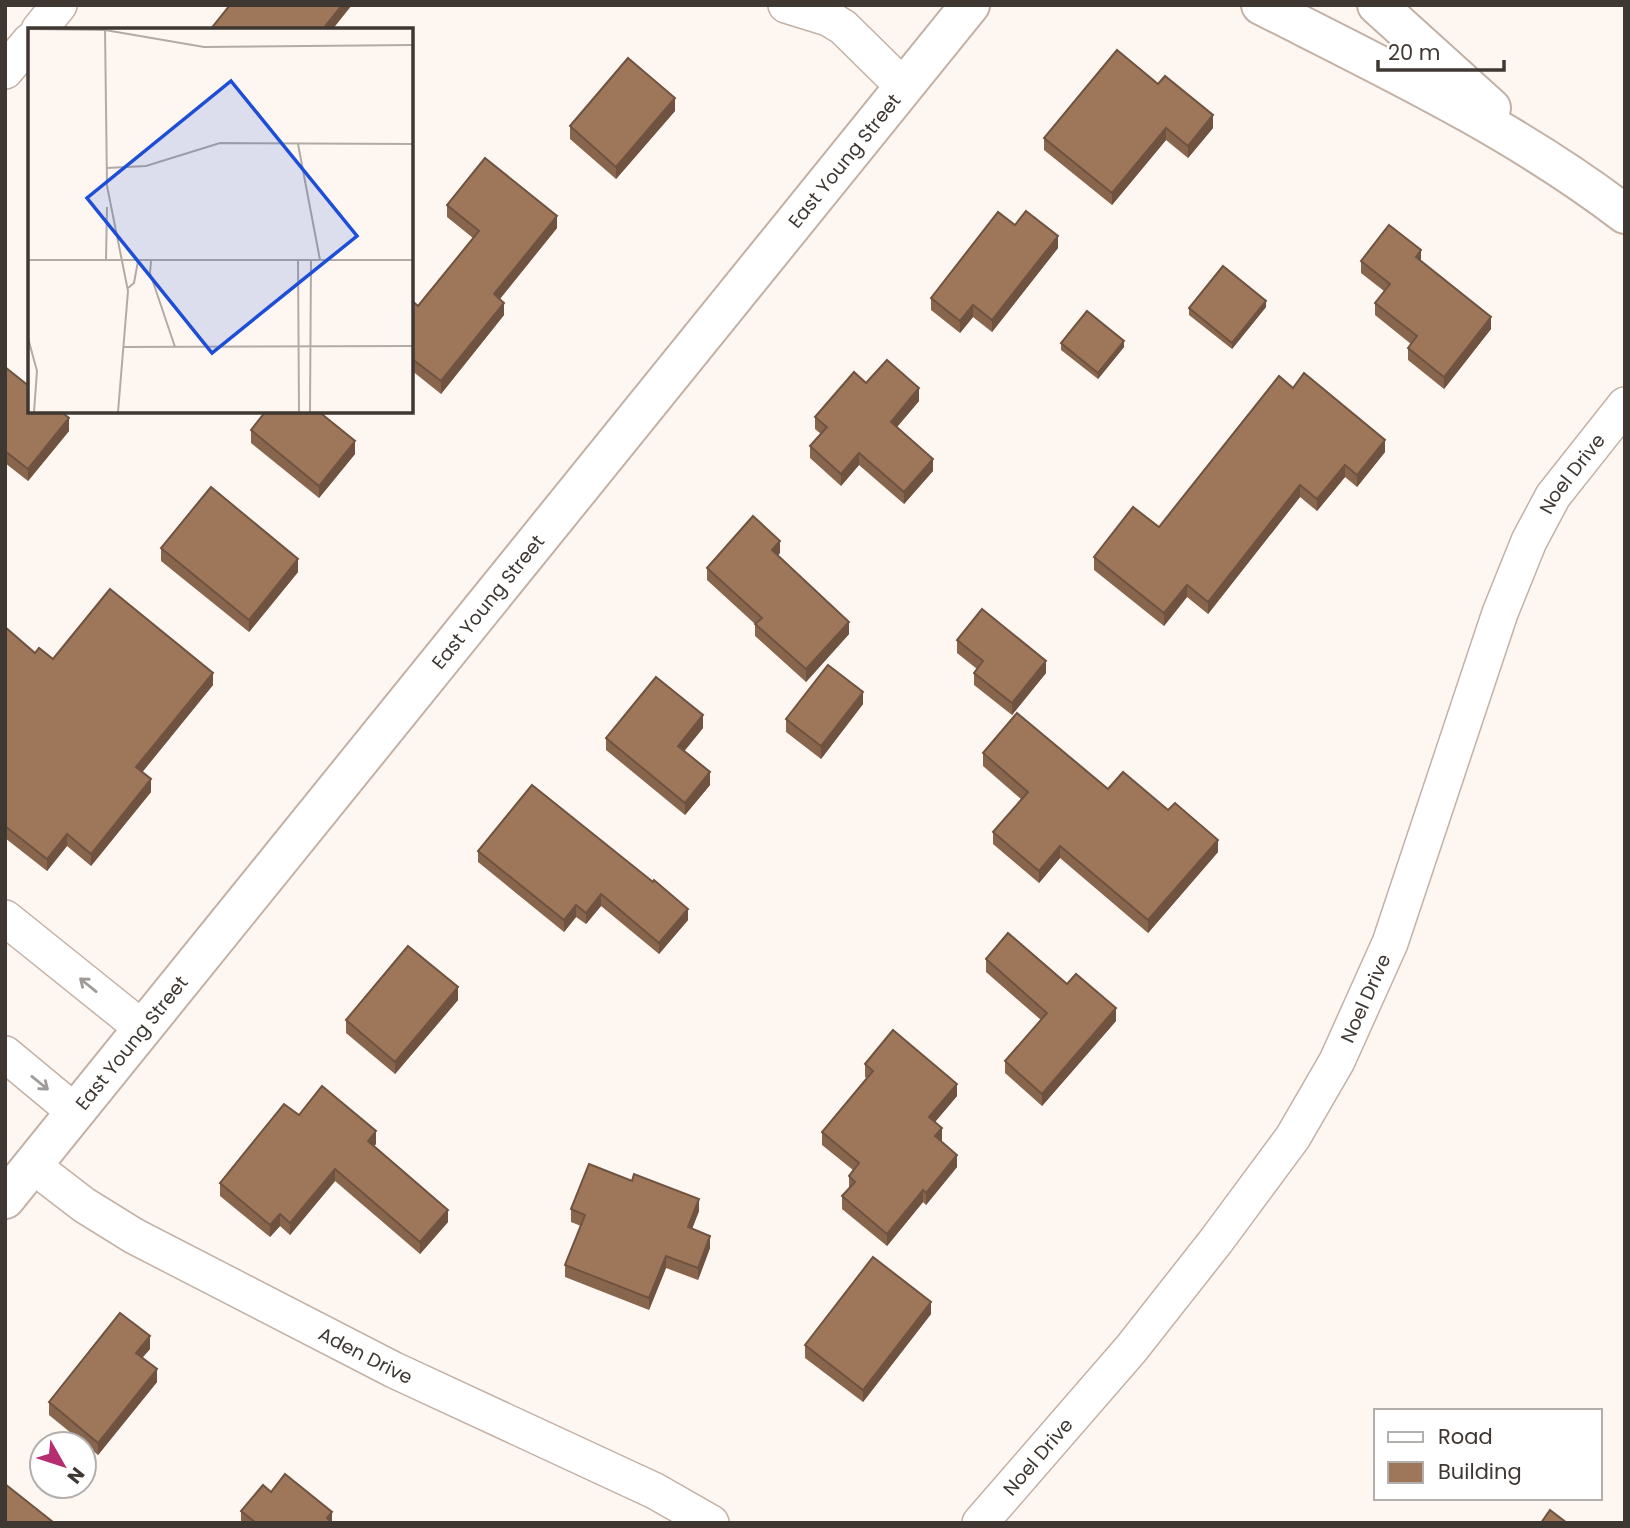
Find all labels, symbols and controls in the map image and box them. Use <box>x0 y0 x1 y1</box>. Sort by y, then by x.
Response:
inset map <box>28 28 413 413</box>
scale bar <box>1378 28 1504 72</box>
text: 20 m <box>1388 38 1441 67</box>
street label: East Young Street <box>782 88 907 234</box>
street label: Noel Drive <box>1533 428 1611 519</box>
street label: East Young Street <box>426 529 551 675</box>
street label: Noel Drive <box>1334 950 1397 1047</box>
street label: East Young Street <box>69 970 194 1116</box>
one-way arrow <box>80 977 98 993</box>
one-way arrow <box>31 1075 49 1091</box>
street label: Aden Drive <box>314 1320 417 1391</box>
legend <box>1374 1409 1602 1500</box>
street label: Noel Drive <box>997 1412 1079 1501</box>
text: Road <box>1438 1422 1493 1451</box>
north arrow <box>28 1430 98 1500</box>
text: Building <box>1438 1457 1522 1486</box>
text: N <box>61 1461 91 1489</box>

